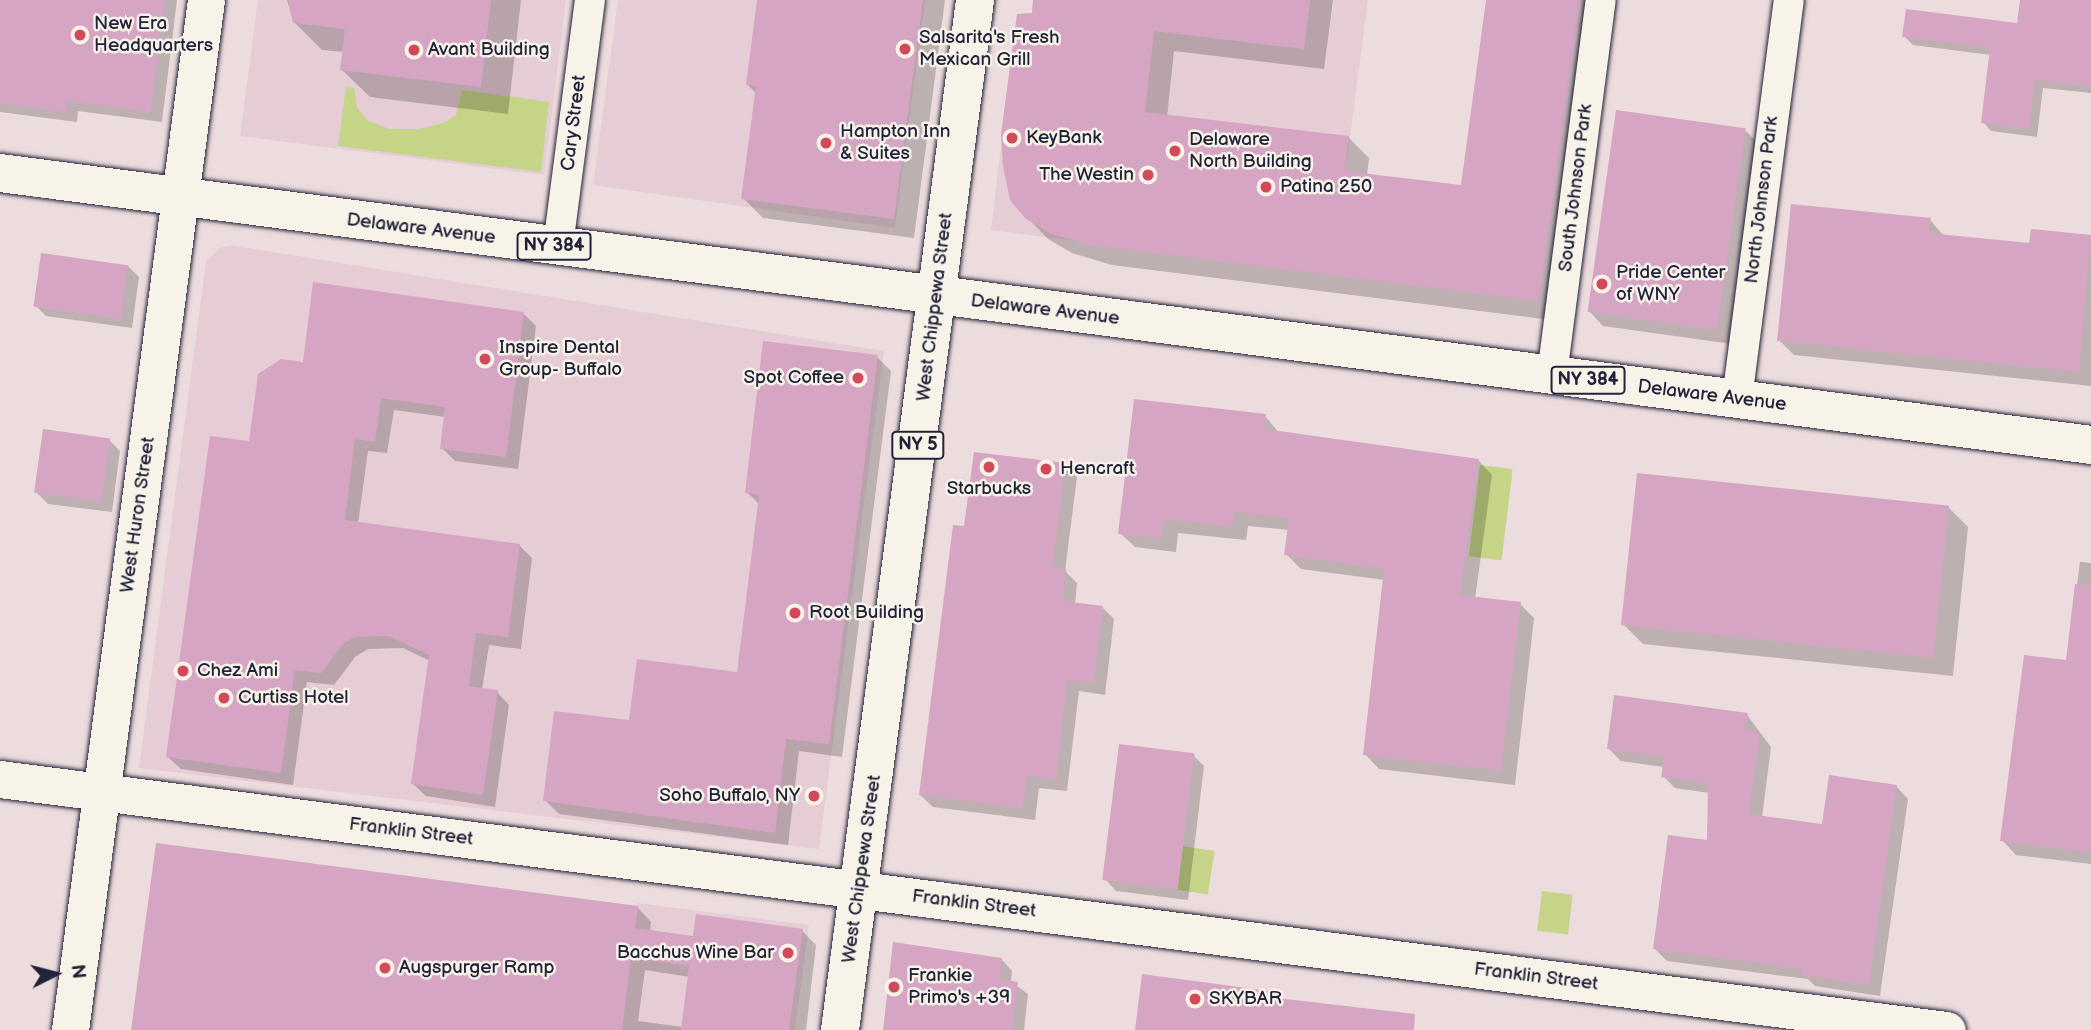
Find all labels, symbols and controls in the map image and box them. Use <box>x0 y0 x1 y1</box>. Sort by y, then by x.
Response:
place label: New Era Headquarters <box>94 13 213 57</box>
marker: New Era Headquarters <box>72 27 88 43</box>
place label: Salsarita's Fresh Mexican Grill <box>919 27 1059 71</box>
place label: Avant Building <box>428 39 550 61</box>
marker: Salsarita's Fresh Mexican Grill <box>897 41 913 57</box>
marker: Avant Building <box>406 42 422 58</box>
street label: Cary Street <box>557 73 591 173</box>
street label: South Johnson Park <box>1554 102 1598 274</box>
street label: North Johnson Park <box>1740 115 1784 285</box>
place label: Hampton Inn & Suites <box>840 121 950 165</box>
place label: KeyBank <box>1026 127 1102 149</box>
place label: Delaware North Building <box>1189 129 1312 173</box>
marker: KeyBank <box>1004 130 1020 146</box>
marker: Hampton Inn & Suites <box>818 135 834 151</box>
marker: Delaware North Building <box>1167 143 1183 159</box>
place label: The Westin <box>1038 164 1134 186</box>
marker: The Westin <box>1140 167 1156 183</box>
place label: Patina 250 <box>1280 176 1372 198</box>
marker: Patina 250 <box>1258 179 1274 195</box>
street label: Delaware Avenue <box>345 209 497 249</box>
street label: West Chippewa Street <box>912 211 958 403</box>
road number: NY 384 <box>516 232 592 260</box>
place label: Pride Center of WNY <box>1616 262 1725 306</box>
marker: Pride Center of WNY <box>1594 276 1610 292</box>
street label: Delaware Avenue <box>969 290 1121 330</box>
place label: Inspire Dental Group- Buffalo <box>499 337 623 381</box>
marker: Inspire Dental Group- Buffalo <box>477 351 493 367</box>
road number: NY 384 <box>1550 366 1626 394</box>
place label: Spot Coffee <box>744 367 844 389</box>
marker: Spot Coffee <box>850 370 866 386</box>
street label: Delaware Avenue <box>1636 376 1788 416</box>
road number: NY 5 <box>890 430 946 460</box>
street label: West Huron Street <box>116 435 160 595</box>
place label: Hencraft <box>1060 458 1135 480</box>
marker: Starbucks <box>981 459 997 475</box>
marker: Hencraft <box>1038 461 1054 477</box>
place label: Starbucks <box>947 478 1031 500</box>
place label: Root Building <box>809 602 924 624</box>
marker: Root Building <box>787 605 803 621</box>
place label: Chez Ami <box>197 660 278 682</box>
marker: Chez Ami <box>175 663 191 679</box>
place label: Curtiss Hotel <box>238 687 349 709</box>
marker: Curtiss Hotel <box>216 690 232 706</box>
street label: West Chippewa Street <box>837 773 887 965</box>
place label: Soho Buffalo, NY <box>659 785 800 807</box>
marker: Soho Buffalo, NY <box>806 788 822 804</box>
street label: Franklin Street <box>347 813 475 851</box>
street label: Franklin Street <box>910 885 1038 923</box>
north arrow <box>21 939 91 1009</box>
place label: Bacchus Wine Bar <box>616 942 774 964</box>
marker: Bacchus Wine Bar <box>780 945 796 961</box>
place label: Augspurger Ramp <box>399 957 555 979</box>
street label: Franklin Street <box>1472 958 1600 996</box>
marker: Augspurger Ramp <box>377 960 393 976</box>
text: N <box>65 963 90 980</box>
place label: Frankie Primo's +39 <box>908 965 1010 1009</box>
marker: Frankie Primo's +39 <box>886 979 902 995</box>
place label: SKYBAR <box>1209 988 1282 1010</box>
marker: SKYBAR <box>1187 991 1203 1007</box>

